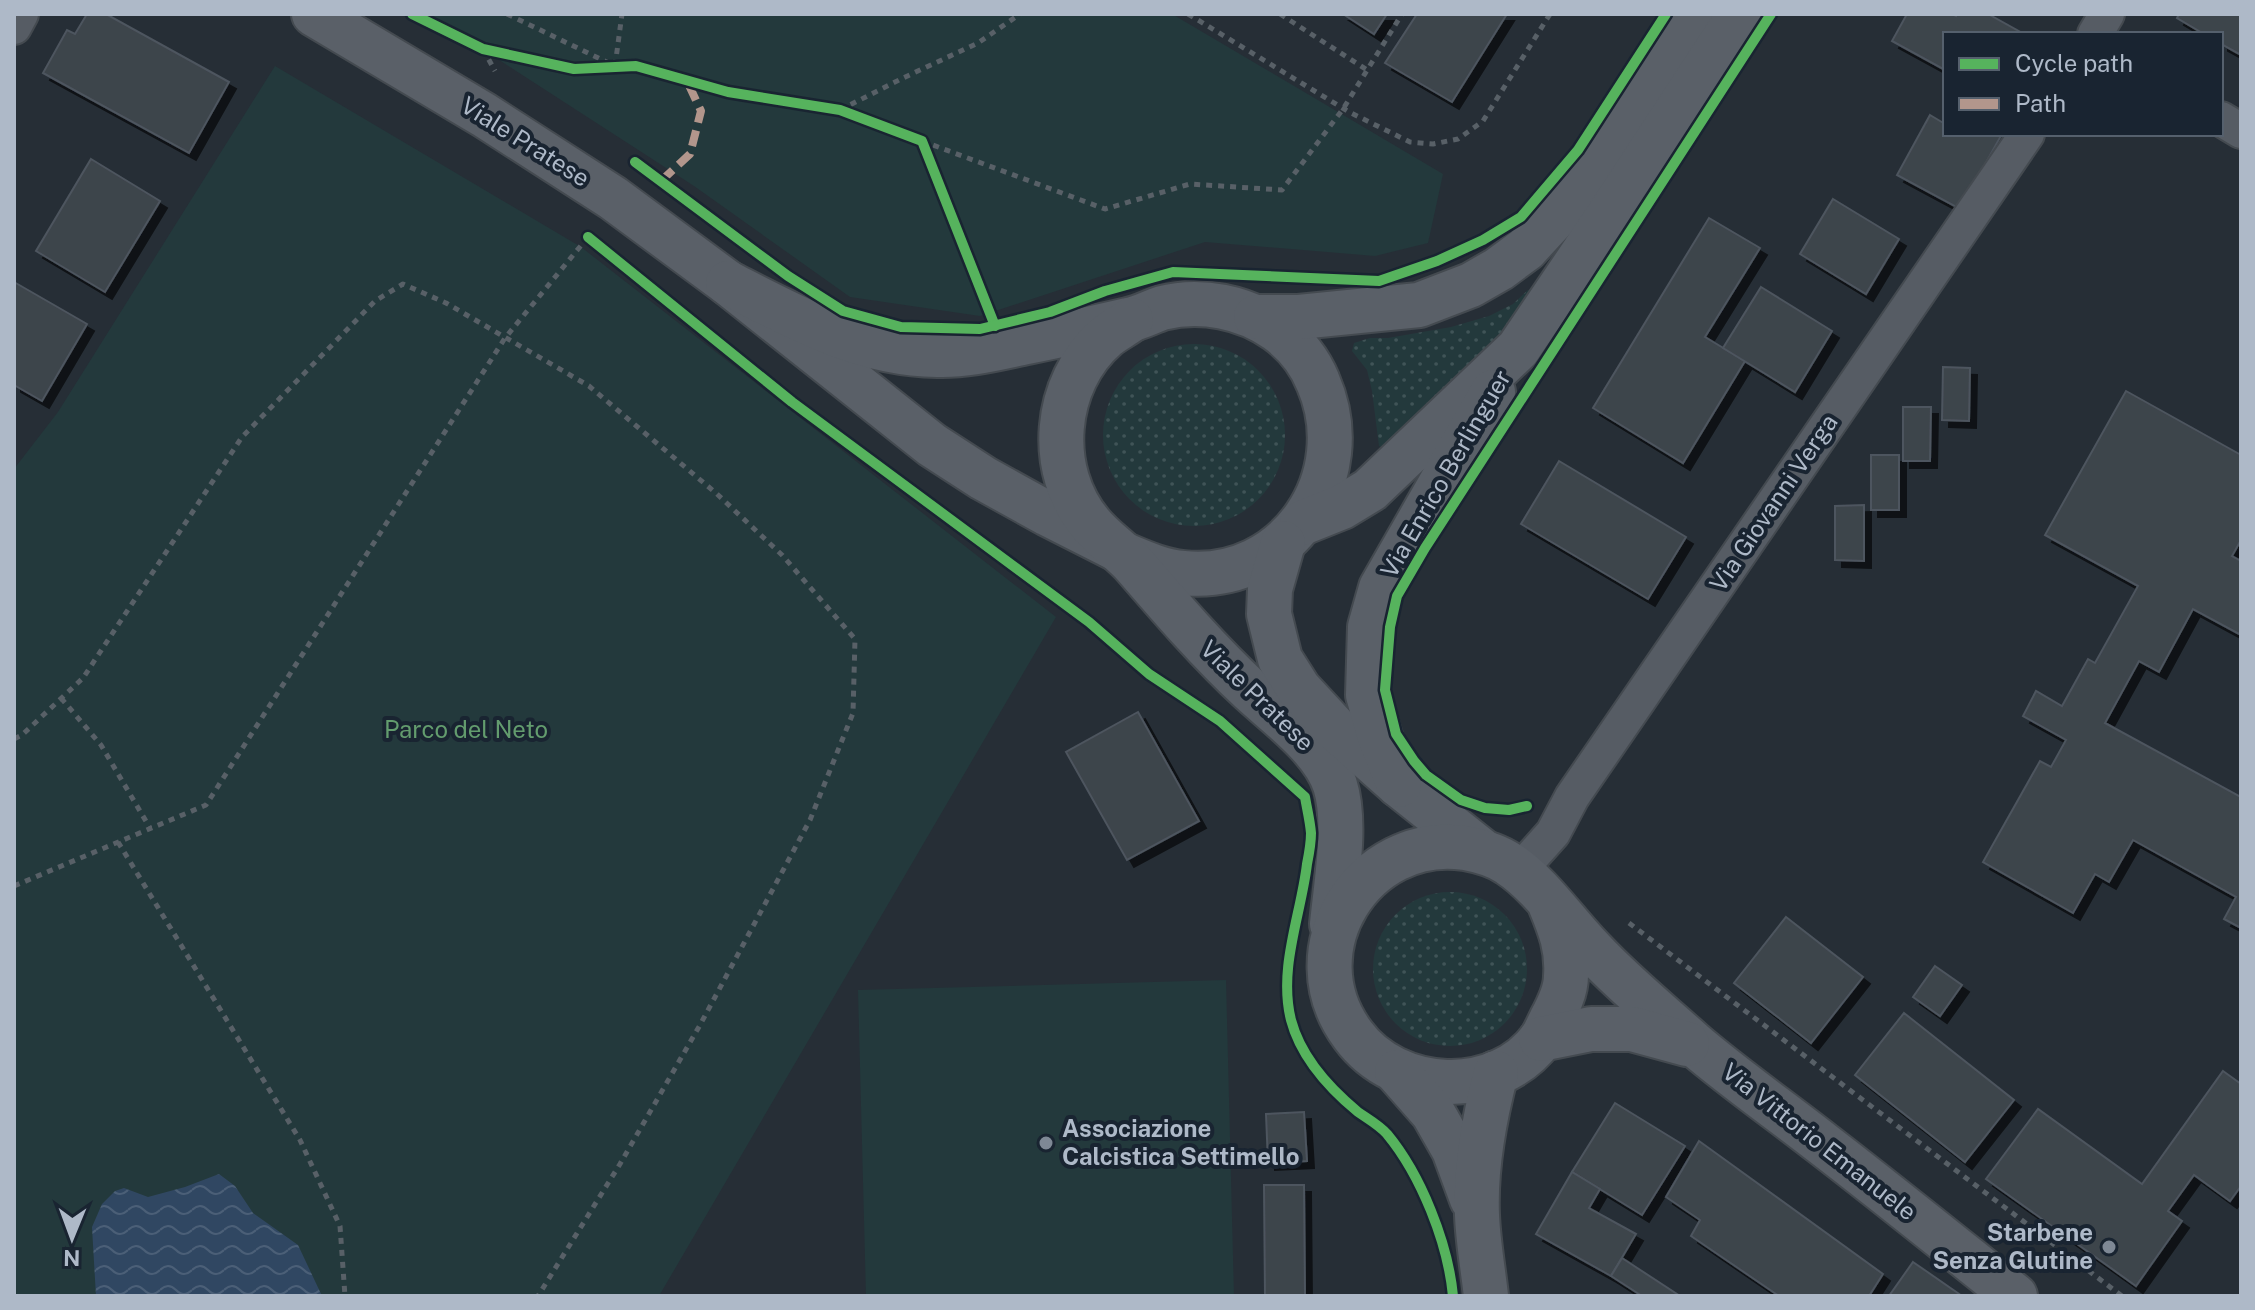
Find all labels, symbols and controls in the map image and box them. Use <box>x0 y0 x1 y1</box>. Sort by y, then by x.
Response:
legend <box>1943 32 2223 136</box>
text: Cycle path <box>2015 49 2133 77</box>
text: Path <box>2015 89 2066 117</box>
street label: Viale Pratese <box>456 90 595 192</box>
street label: Via Enrico Berlinguer <box>1374 365 1516 582</box>
street label: Via Giovanni Verga <box>1704 409 1843 596</box>
street label: Viale Pratese <box>1195 634 1320 756</box>
park label: Parco del Neto <box>384 715 548 743</box>
street label: Via Vittorio Emanuele <box>1717 1057 1922 1226</box>
place label: Associazione Calcistica Settimello <box>1062 1114 1300 1170</box>
marker: Associazione Calcistica Settimello <box>1037 1134 1055 1152</box>
north arrow <box>32 1198 112 1278</box>
place label: Starbene Senza Glutine <box>1933 1218 2093 1274</box>
marker: Starbene Senza Glutine <box>2100 1238 2118 1256</box>
text: N <box>63 1245 80 1271</box>

